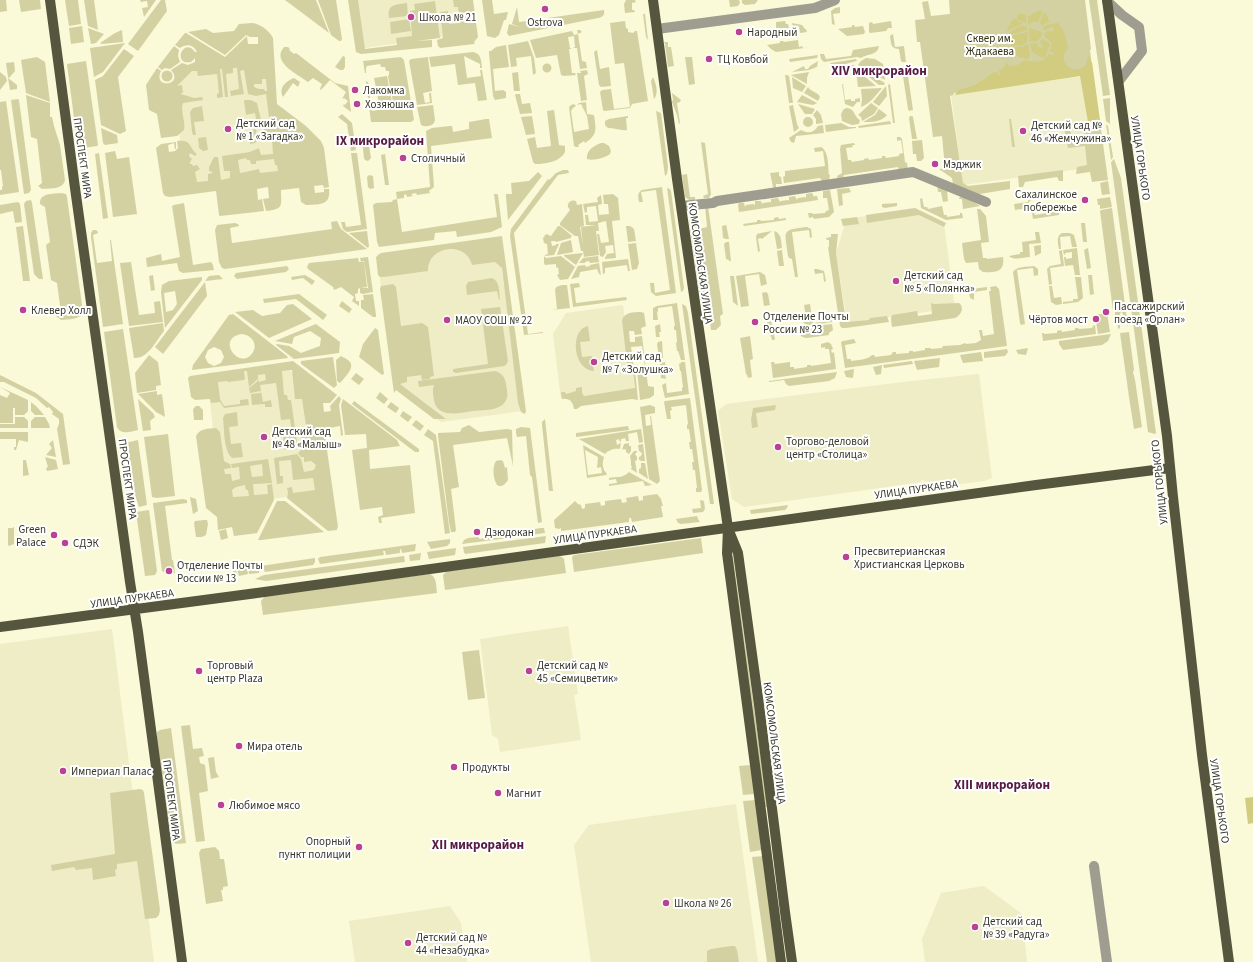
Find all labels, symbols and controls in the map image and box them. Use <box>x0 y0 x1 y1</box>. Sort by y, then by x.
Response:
marker: Ostrova <box>540 4 550 14</box>
place label: Школа № 21 <box>419 10 476 25</box>
marker: Школа № 21 <box>406 12 416 22</box>
place label: Ostrova <box>527 15 563 30</box>
place label: Народный <box>747 25 797 40</box>
marker: Народный <box>734 27 744 37</box>
park label: Сквер им. Ждакаева <box>966 31 1014 59</box>
place label: ТЦ Ковбой <box>717 52 768 67</box>
marker: ТЦ Ковбой <box>704 54 714 64</box>
district label: XIV микрорайон <box>831 62 927 80</box>
place label: Лакомка <box>363 83 405 98</box>
marker: Лакомка <box>350 85 360 95</box>
place label: Хозяюшка <box>365 97 414 112</box>
marker: Хозяюшка <box>352 99 362 109</box>
street label: УЛИЦА ГОРЬКОГО <box>1127 115 1154 201</box>
place label: Детский сад № 1 «Загадка» <box>236 116 303 144</box>
street label: ПРОСПЕКТ МИРА <box>69 117 96 199</box>
place label: Детский сад № 46 «Жемчужина» <box>1031 118 1111 146</box>
marker: Детский сад № 1 «Загадка» <box>223 124 233 134</box>
marker: Детский сад № 46 «Жемчужина» <box>1018 126 1028 136</box>
district label: IX микрорайон <box>336 132 424 150</box>
place label: Столичный <box>411 151 465 166</box>
marker: Столичный <box>398 153 408 163</box>
place label: Мэджик <box>943 157 982 172</box>
marker: Мэджик <box>930 159 940 169</box>
place label: Сахалинское побережье <box>1015 187 1078 215</box>
marker: Сахалинское побережье <box>1080 195 1090 205</box>
street label: КОМСОМОЛЬСКАЯ УЛИЦА <box>685 201 716 325</box>
place label: Детский сад № 5 «Полянка» <box>904 268 975 296</box>
marker: Детский сад № 5 «Полянка» <box>891 276 901 286</box>
place label: Пассажирский поезд «Орлан» <box>1114 299 1185 327</box>
place label: Клевер Холл <box>31 303 91 318</box>
marker: Клевер Холл <box>18 305 28 315</box>
marker: Пассажирский поезд «Орлан» <box>1101 307 1111 317</box>
place label: Отделение Почты России № 23 <box>763 309 849 337</box>
place label: Чёртов мост <box>1029 312 1088 327</box>
place label: МАОУ СОШ № 22 <box>455 313 532 328</box>
marker: Чёртов мост <box>1091 314 1101 324</box>
marker: МАОУ СОШ № 22 <box>442 315 452 325</box>
marker: Отделение Почты России № 23 <box>750 317 760 327</box>
place label: Детский сад № 7 «Золушка» <box>602 349 674 377</box>
marker: Детский сад № 7 «Золушка» <box>589 357 599 367</box>
place label: Детский сад № 48 «Малыш» <box>272 424 342 452</box>
marker: Детский сад № 48 «Малыш» <box>259 432 269 442</box>
place label: Торгово-деловой центр «Столица» <box>786 434 869 462</box>
street label: ПРОСПЕКТ МИРА <box>114 438 141 520</box>
street label: УЛИЦА ГОРЬКОГО <box>1148 439 1171 525</box>
marker: Торгово-деловой центр «Столица» <box>773 442 783 452</box>
street label: УЛИЦА ПУРКАЕВА <box>873 476 959 503</box>
street label: УЛИЦА ПУРКАЕВА <box>552 521 638 548</box>
place label: Green Palace <box>16 522 47 550</box>
place label: Дзюдокан <box>485 525 534 540</box>
marker: Дзюдокан <box>472 527 482 537</box>
marker: Green Palace <box>49 530 59 540</box>
place label: СДЭК <box>73 536 100 551</box>
marker: СДЭК <box>60 538 70 548</box>
place label: Пресвитерианская Христианская Церковь <box>854 544 965 572</box>
marker: Пресвитерианская Христианская Церковь <box>841 552 851 562</box>
place label: Отделение Почты России № 13 <box>177 558 263 586</box>
marker: Отделение Почты России № 13 <box>164 566 174 576</box>
street label: УЛИЦА ПУРКАЕВА <box>89 585 175 612</box>
place label: Торговый центр Plaza <box>207 658 263 686</box>
place label: Детский сад № 45 «Семицветик» <box>537 658 618 686</box>
marker: Торговый центр Plaza <box>194 666 204 676</box>
marker: Детский сад № 45 «Семицветик» <box>524 666 534 676</box>
street label: КОМСОМОЛЬСКАЯ УЛИЦА <box>760 681 789 805</box>
place label: Мира отель <box>247 739 302 754</box>
marker: Мира отель <box>234 741 244 751</box>
street label: УЛИЦА ГОРЬКОГО <box>1206 758 1233 844</box>
street label: ПРОСПЕКТ МИРА <box>159 759 184 841</box>
place label: Продукты <box>462 760 510 775</box>
marker: Продукты <box>449 762 459 772</box>
place label: Империал Палас <box>71 764 152 779</box>
marker: Империал Палас <box>58 766 68 776</box>
district label: XIII микрорайон <box>954 776 1050 794</box>
place label: Магнит <box>506 786 542 801</box>
marker: Магнит <box>493 788 503 798</box>
place label: Любимое мясо <box>229 798 300 813</box>
marker: Любимое мясо <box>216 800 226 810</box>
place label: Опорный пункт полиции <box>278 834 351 862</box>
district label: XII микрорайон <box>432 836 524 854</box>
marker: Опорный пункт полиции <box>354 842 364 852</box>
place label: Школа № 26 <box>674 896 732 911</box>
marker: Школа № 26 <box>661 898 671 908</box>
place label: Детский сад № 39 «Радуга» <box>983 914 1050 942</box>
marker: Детский сад № 39 «Радуга» <box>970 922 980 932</box>
place label: Детский сад № 44 «Незабудка» <box>416 930 490 958</box>
marker: Детский сад № 44 «Незабудка» <box>403 938 413 948</box>

